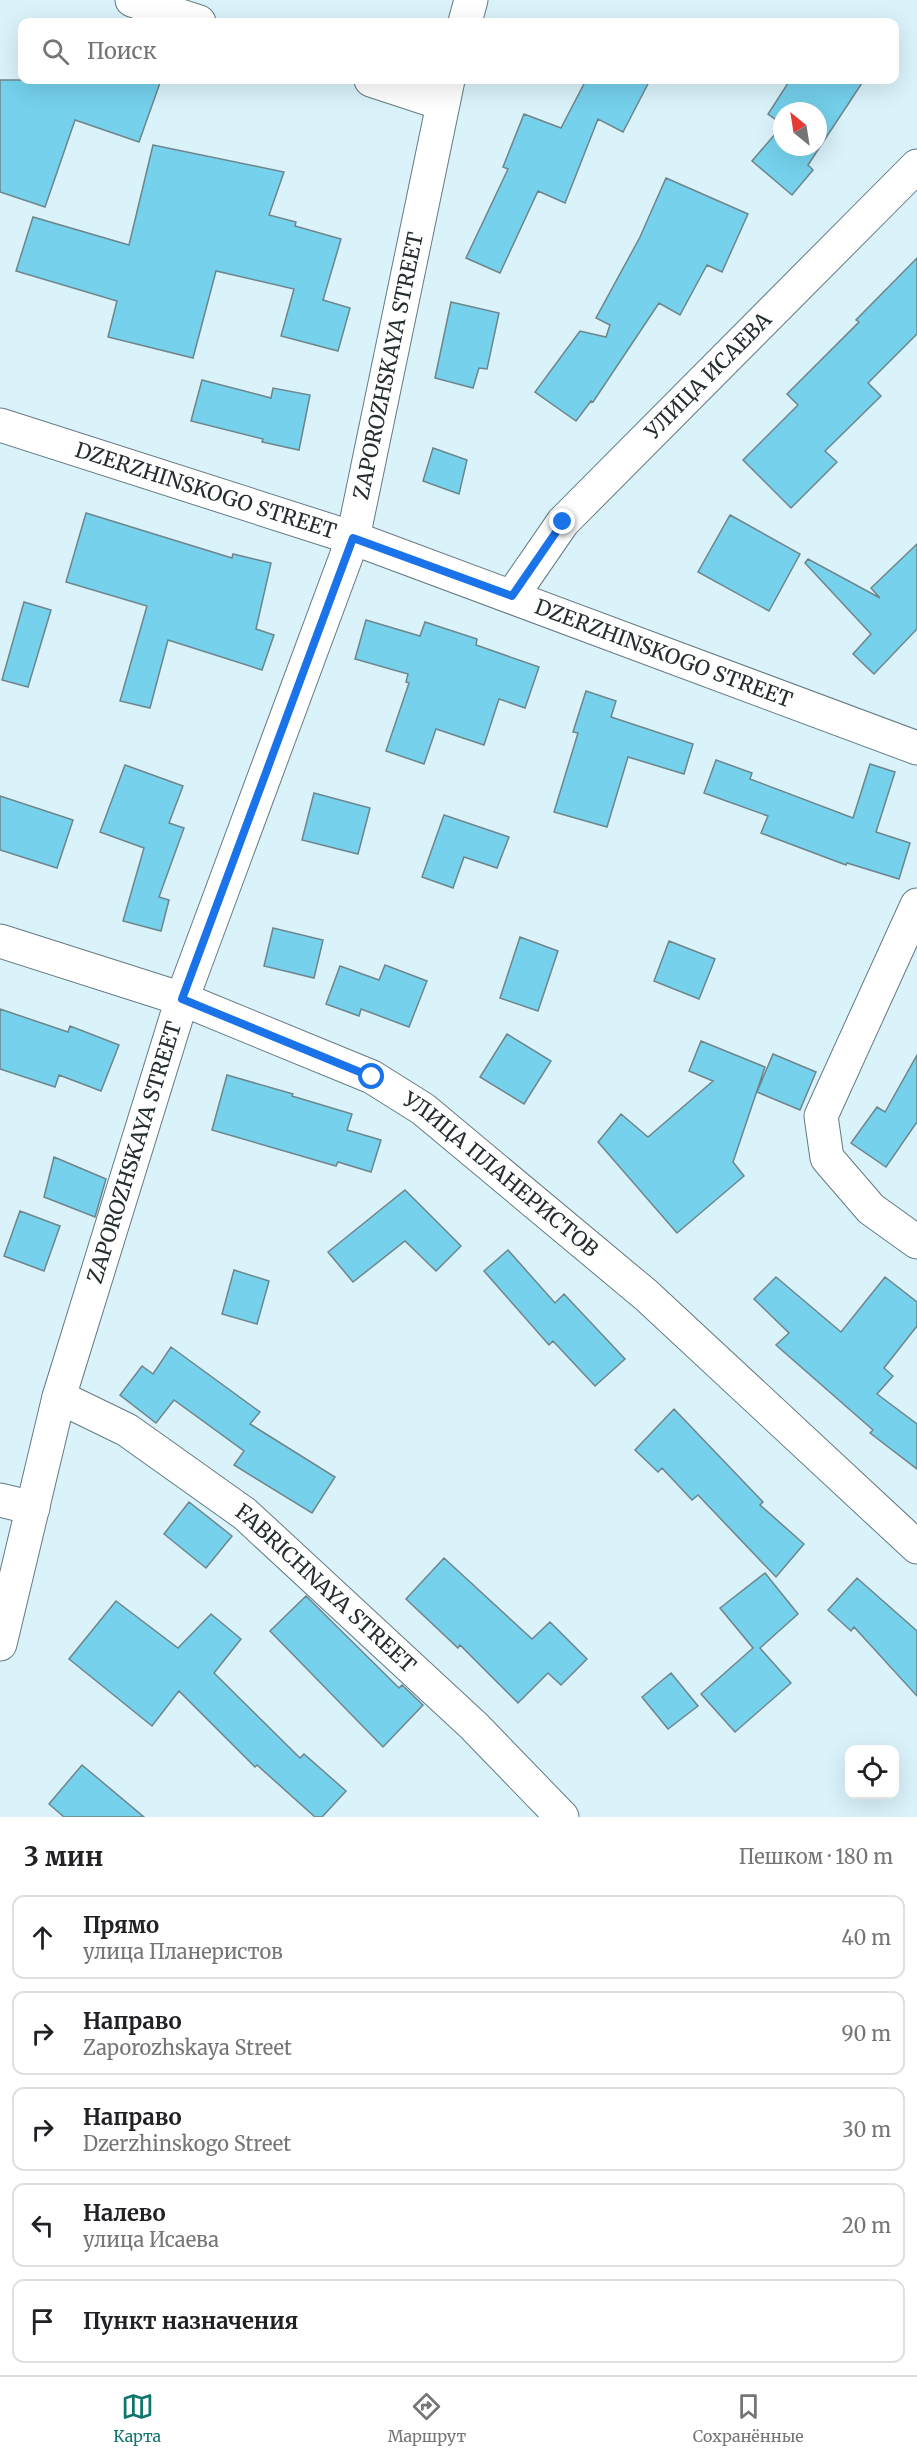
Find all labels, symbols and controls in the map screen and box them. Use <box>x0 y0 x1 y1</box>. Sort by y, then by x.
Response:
search box <box>18 18 899 84</box>
icon: search <box>39 35 72 68</box>
text: Поиск <box>87 37 157 65</box>
north arrow <box>773 102 827 156</box>
street label: ZAPOROZHSKAYA STREET <box>347 229 429 502</box>
street label: УЛИЦА ИСАЕВА <box>638 306 777 445</box>
street label: DZERZHINSKOGO STREET <box>72 436 340 545</box>
route end <box>549 508 575 534</box>
street label: DZERZHINSKOGO STREET <box>531 593 797 714</box>
street label: ZAPOROZHSKAYA STREET <box>81 1018 187 1286</box>
route start <box>358 1063 384 1089</box>
street label: УЛИЦА ПЛАНЕРИСТОВ <box>397 1085 604 1263</box>
street label: FABRICHNAYA STREET <box>230 1498 422 1679</box>
map controls <box>845 1745 899 1799</box>
button: locate <box>845 1745 899 1799</box>
text: 3 мин <box>24 1840 103 1873</box>
text: Пешком · 180 m <box>739 1844 893 1869</box>
text: Прямо <box>83 1911 159 1939</box>
icon: ahead <box>26 1921 59 1954</box>
text: 40 m <box>841 1925 891 1950</box>
text: улица Планеристов <box>83 1939 283 1964</box>
text: Направо <box>83 2007 182 2035</box>
icon: right <box>26 2017 59 2050</box>
text: 90 m <box>841 2021 891 2046</box>
text: Zaporozhskaya Street <box>83 2035 292 2060</box>
text: Направо <box>83 2103 182 2131</box>
icon: right <box>26 2113 59 2146</box>
text: 30 m <box>842 2117 891 2142</box>
text: Dzerzhinskogo Street <box>83 2131 291 2156</box>
text: Налево <box>83 2199 166 2227</box>
icon: left <box>26 2209 59 2242</box>
text: 20 m <box>842 2213 891 2238</box>
text: улица Исаева <box>83 2227 219 2252</box>
icon: arrive <box>26 2305 59 2338</box>
text: Пункт назначения <box>83 2307 298 2335</box>
tab: Карта <box>113 2390 161 2446</box>
tab: Маршрут <box>388 2390 466 2446</box>
tab: Сохранённые <box>693 2390 804 2446</box>

